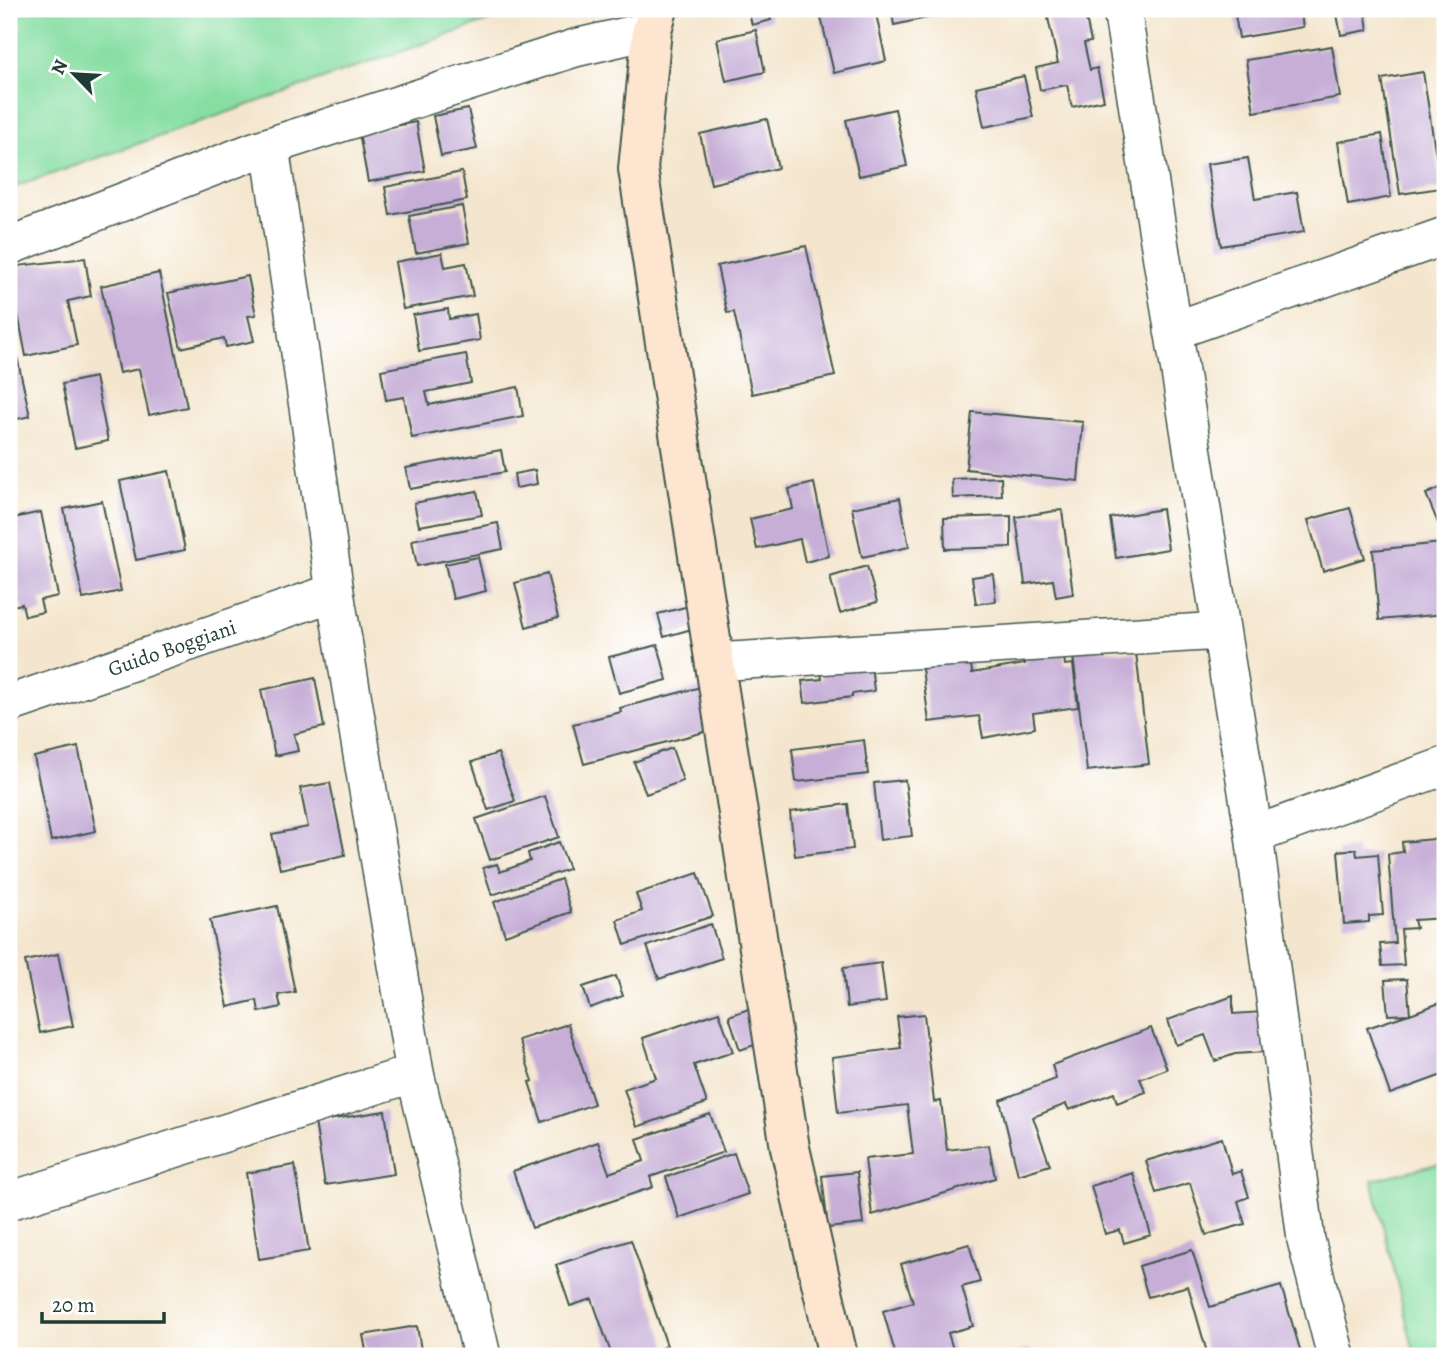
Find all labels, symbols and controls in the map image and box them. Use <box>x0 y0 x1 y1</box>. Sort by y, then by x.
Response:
north arrow <box>38 38 108 108</box>
text: N <box>45 55 74 79</box>
street label: Guido Boggiani <box>104 613 240 683</box>
scale bar <box>42 1281 164 1325</box>
text: 20 m <box>52 1291 95 1319</box>

